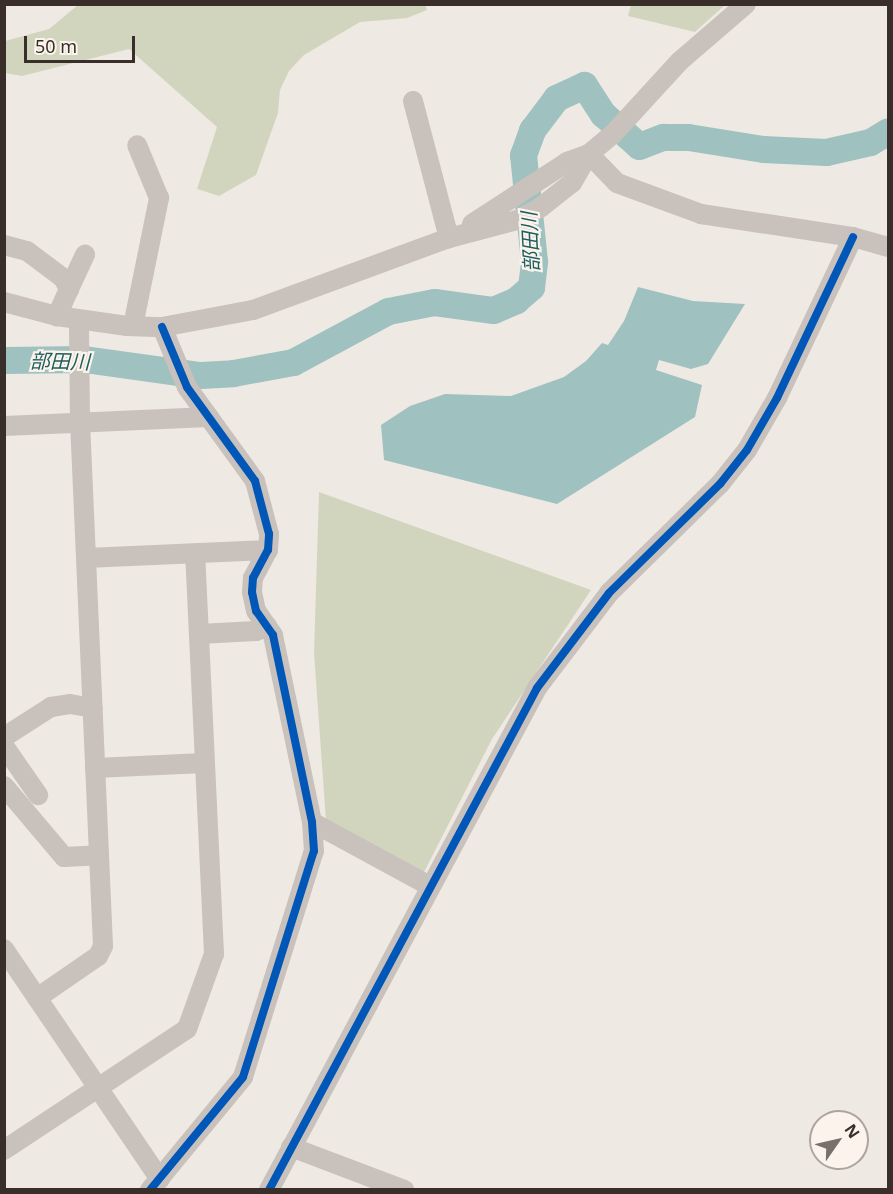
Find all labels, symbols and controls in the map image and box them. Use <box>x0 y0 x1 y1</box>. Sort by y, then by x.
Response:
scale bar <box>27 24 138 62</box>
text: 50 m <box>35 34 77 58</box>
water label: 部田川 <box>516 211 544 273</box>
water label: 部田川 <box>30 348 90 374</box>
north arrow <box>809 1110 869 1170</box>
text: N <box>840 1120 865 1143</box>

